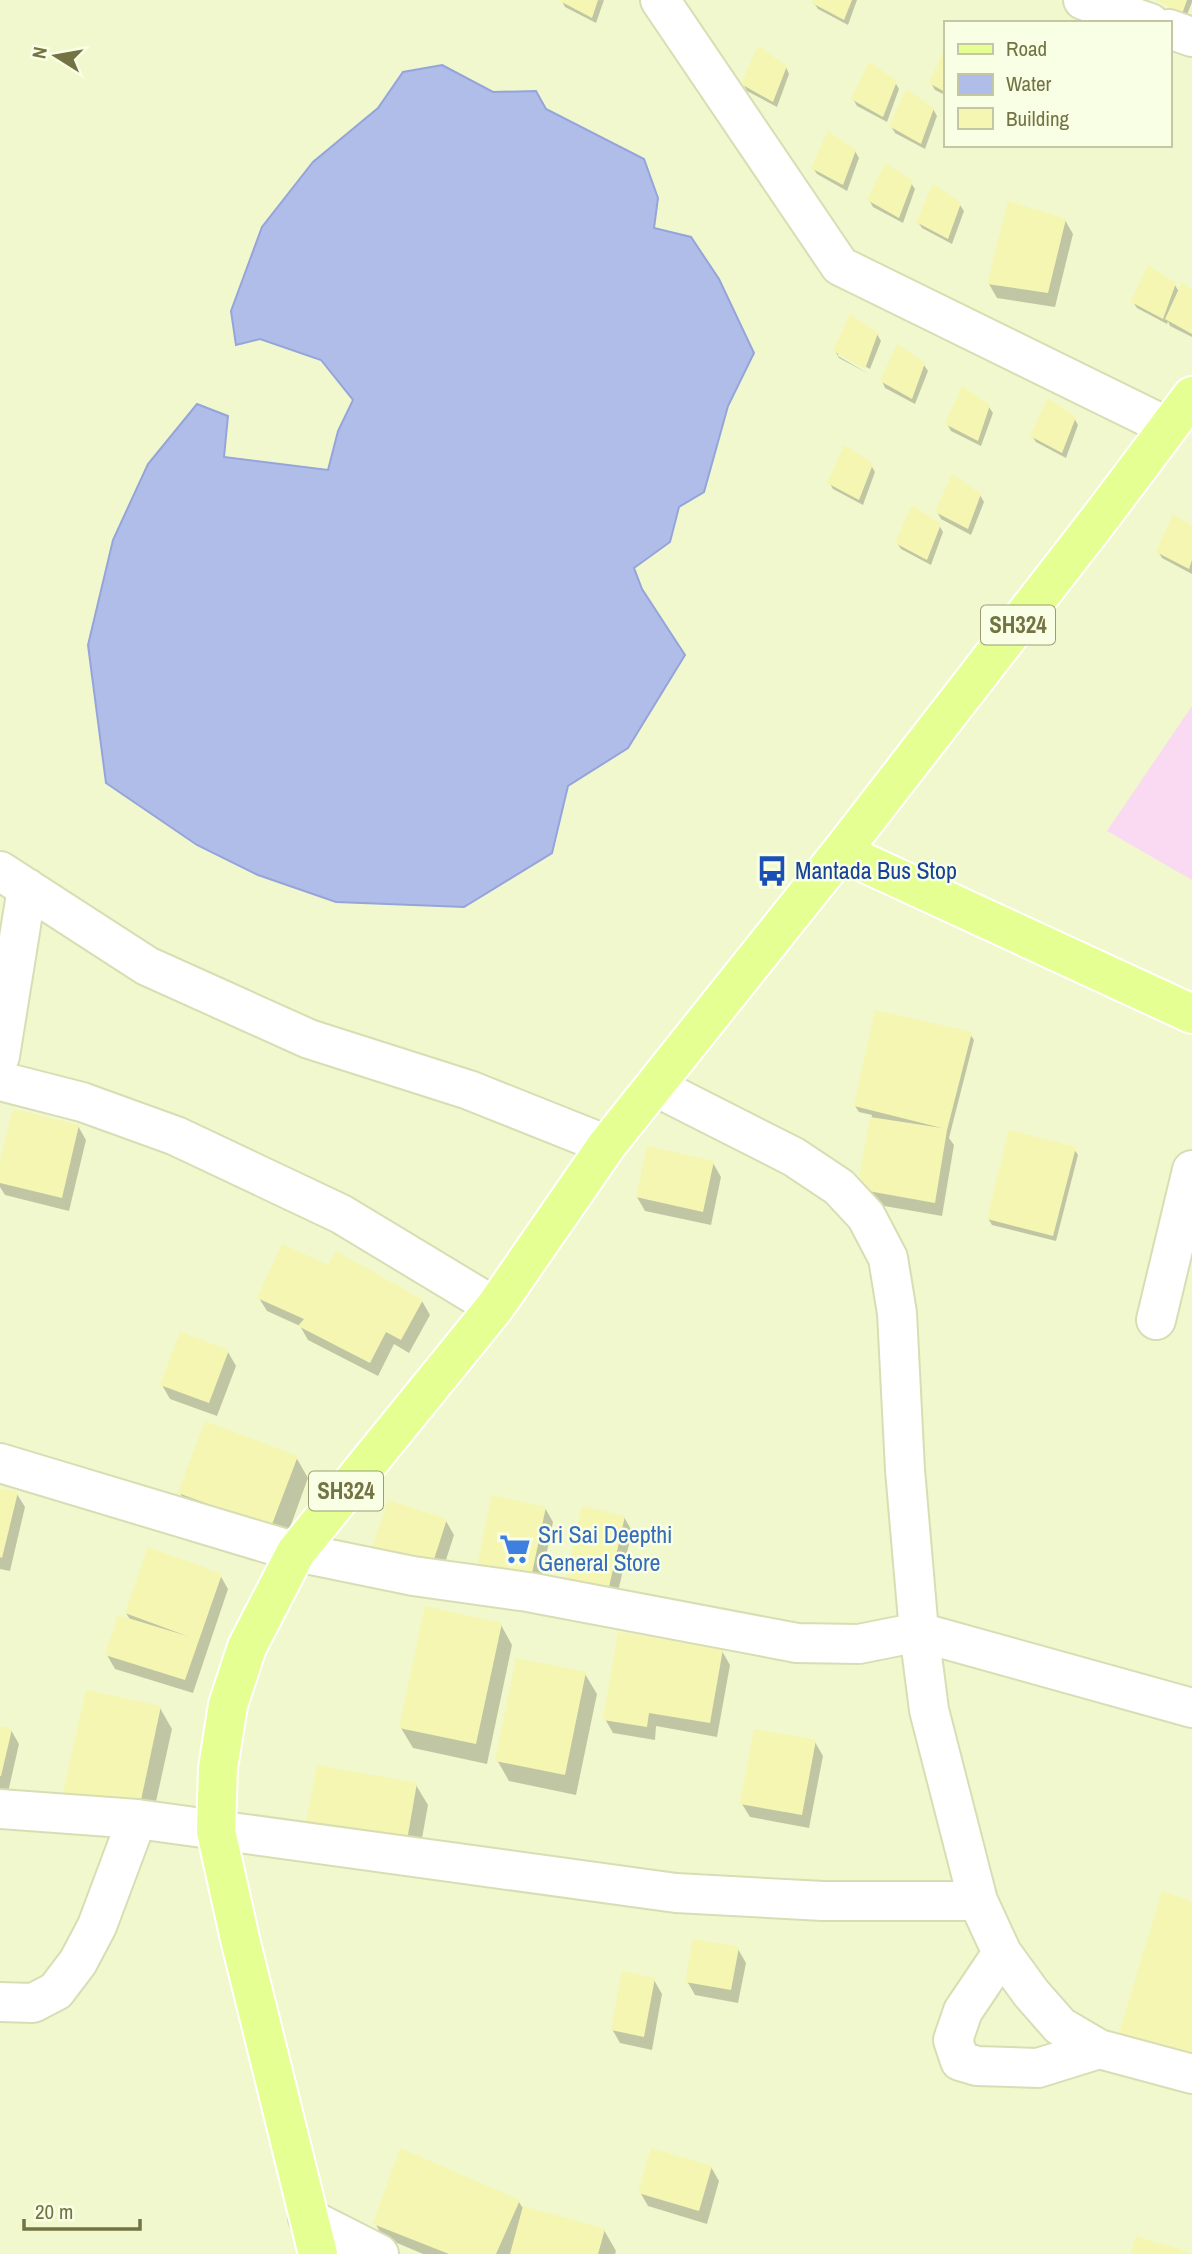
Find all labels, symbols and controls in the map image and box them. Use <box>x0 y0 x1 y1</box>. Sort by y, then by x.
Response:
north arrow <box>21 21 91 91</box>
legend <box>944 21 1171 147</box>
text: Road <box>1006 34 1047 63</box>
text: N <box>25 45 53 61</box>
text: Water <box>1006 69 1052 98</box>
text: Building <box>1006 104 1070 133</box>
road number: SH324 <box>981 606 1055 645</box>
bus stop icon: Mantada Bus Stop <box>755 854 789 888</box>
place label: Mantada Bus Stop <box>795 854 957 886</box>
road number: SH324 <box>309 1472 383 1510</box>
place label: Sri Sai Deepthi General Store <box>538 1518 673 1578</box>
supermarket icon: Sri Sai Deepthi General Store <box>498 1532 532 1566</box>
scale bar <box>24 2188 140 2232</box>
text: 20 m <box>35 2197 73 2226</box>

